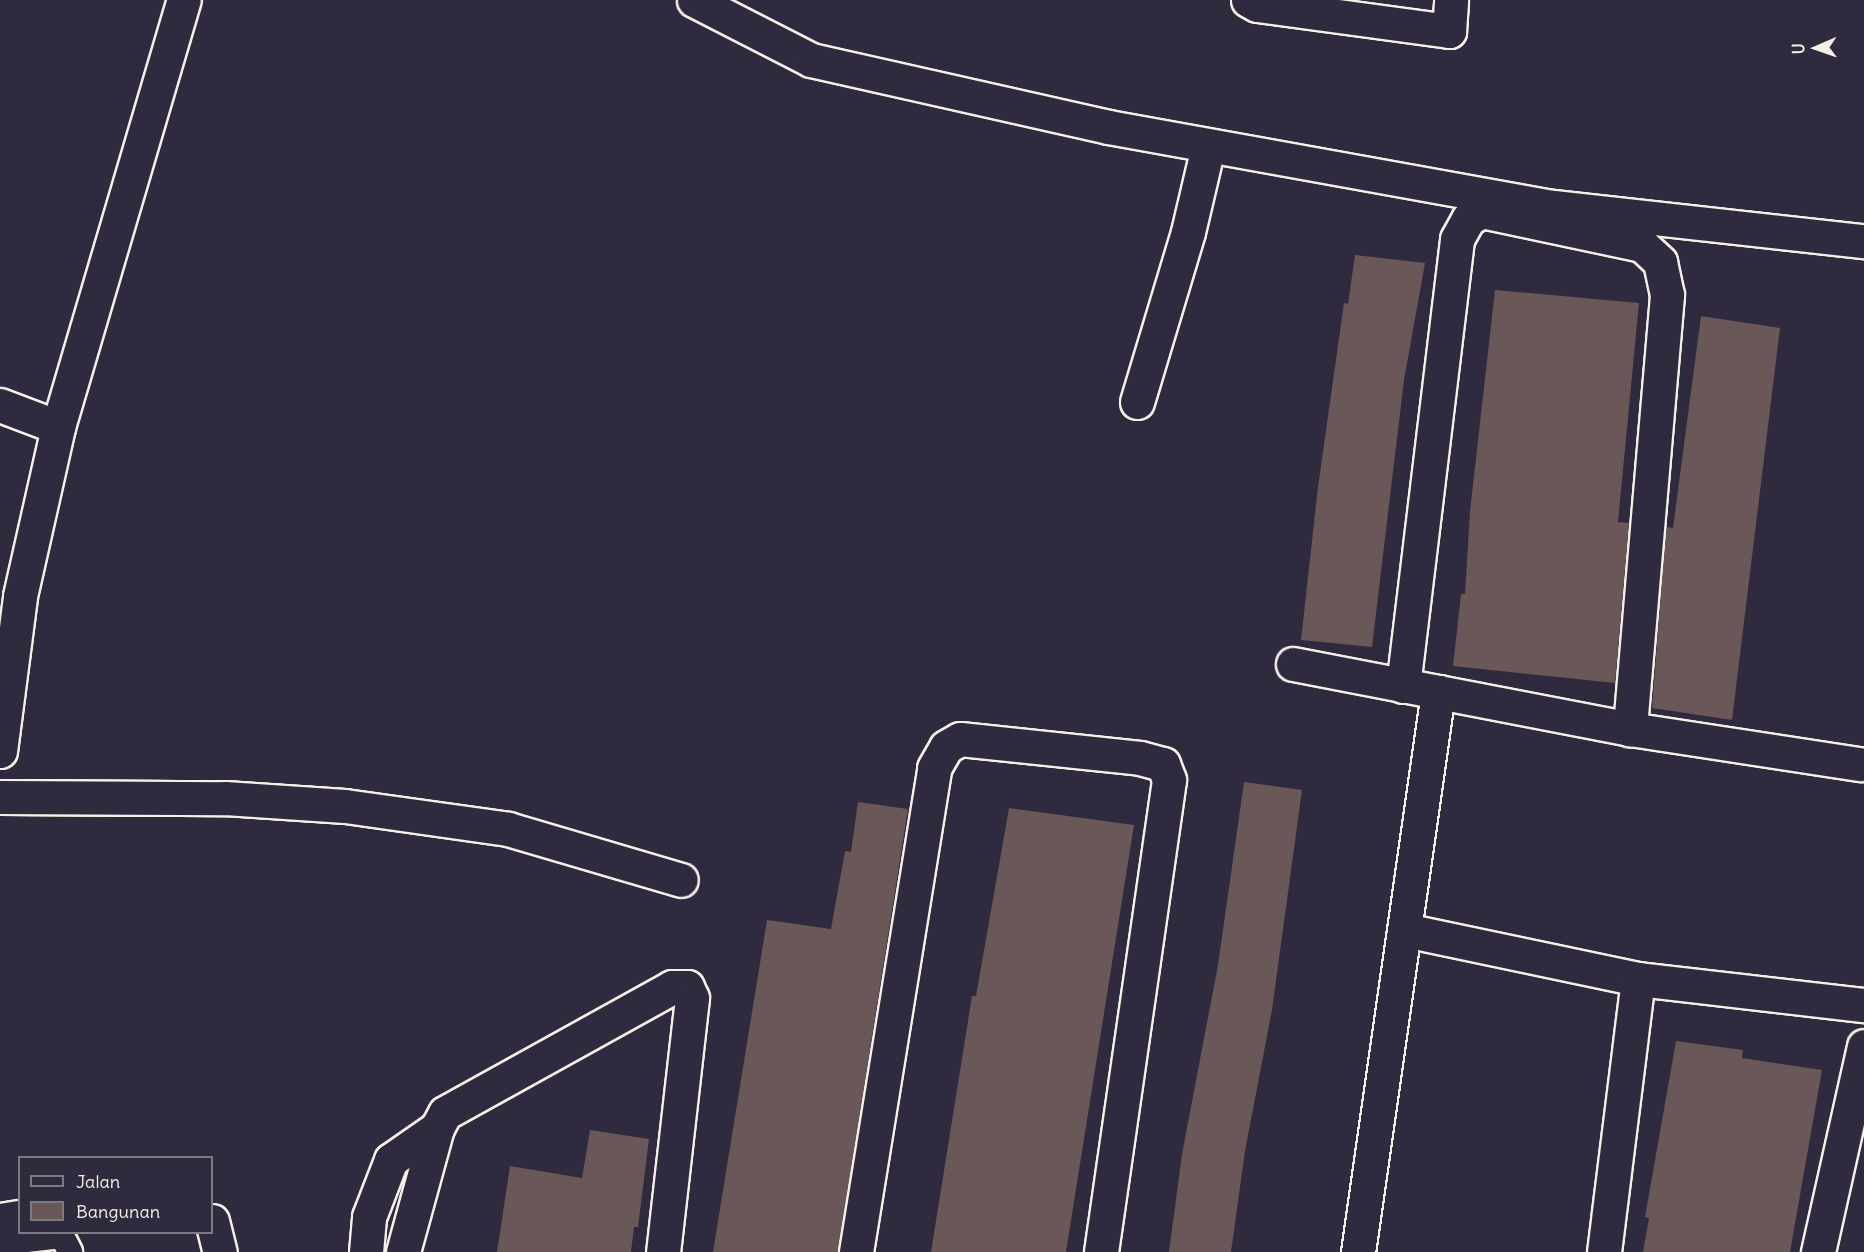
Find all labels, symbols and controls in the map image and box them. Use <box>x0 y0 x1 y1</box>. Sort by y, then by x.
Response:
north arrow <box>1786 18 1846 78</box>
text: U <box>1788 43 1808 54</box>
legend <box>18 1156 213 1234</box>
text: Jalan <box>76 1170 120 1193</box>
text: Bangunan <box>76 1200 160 1223</box>

